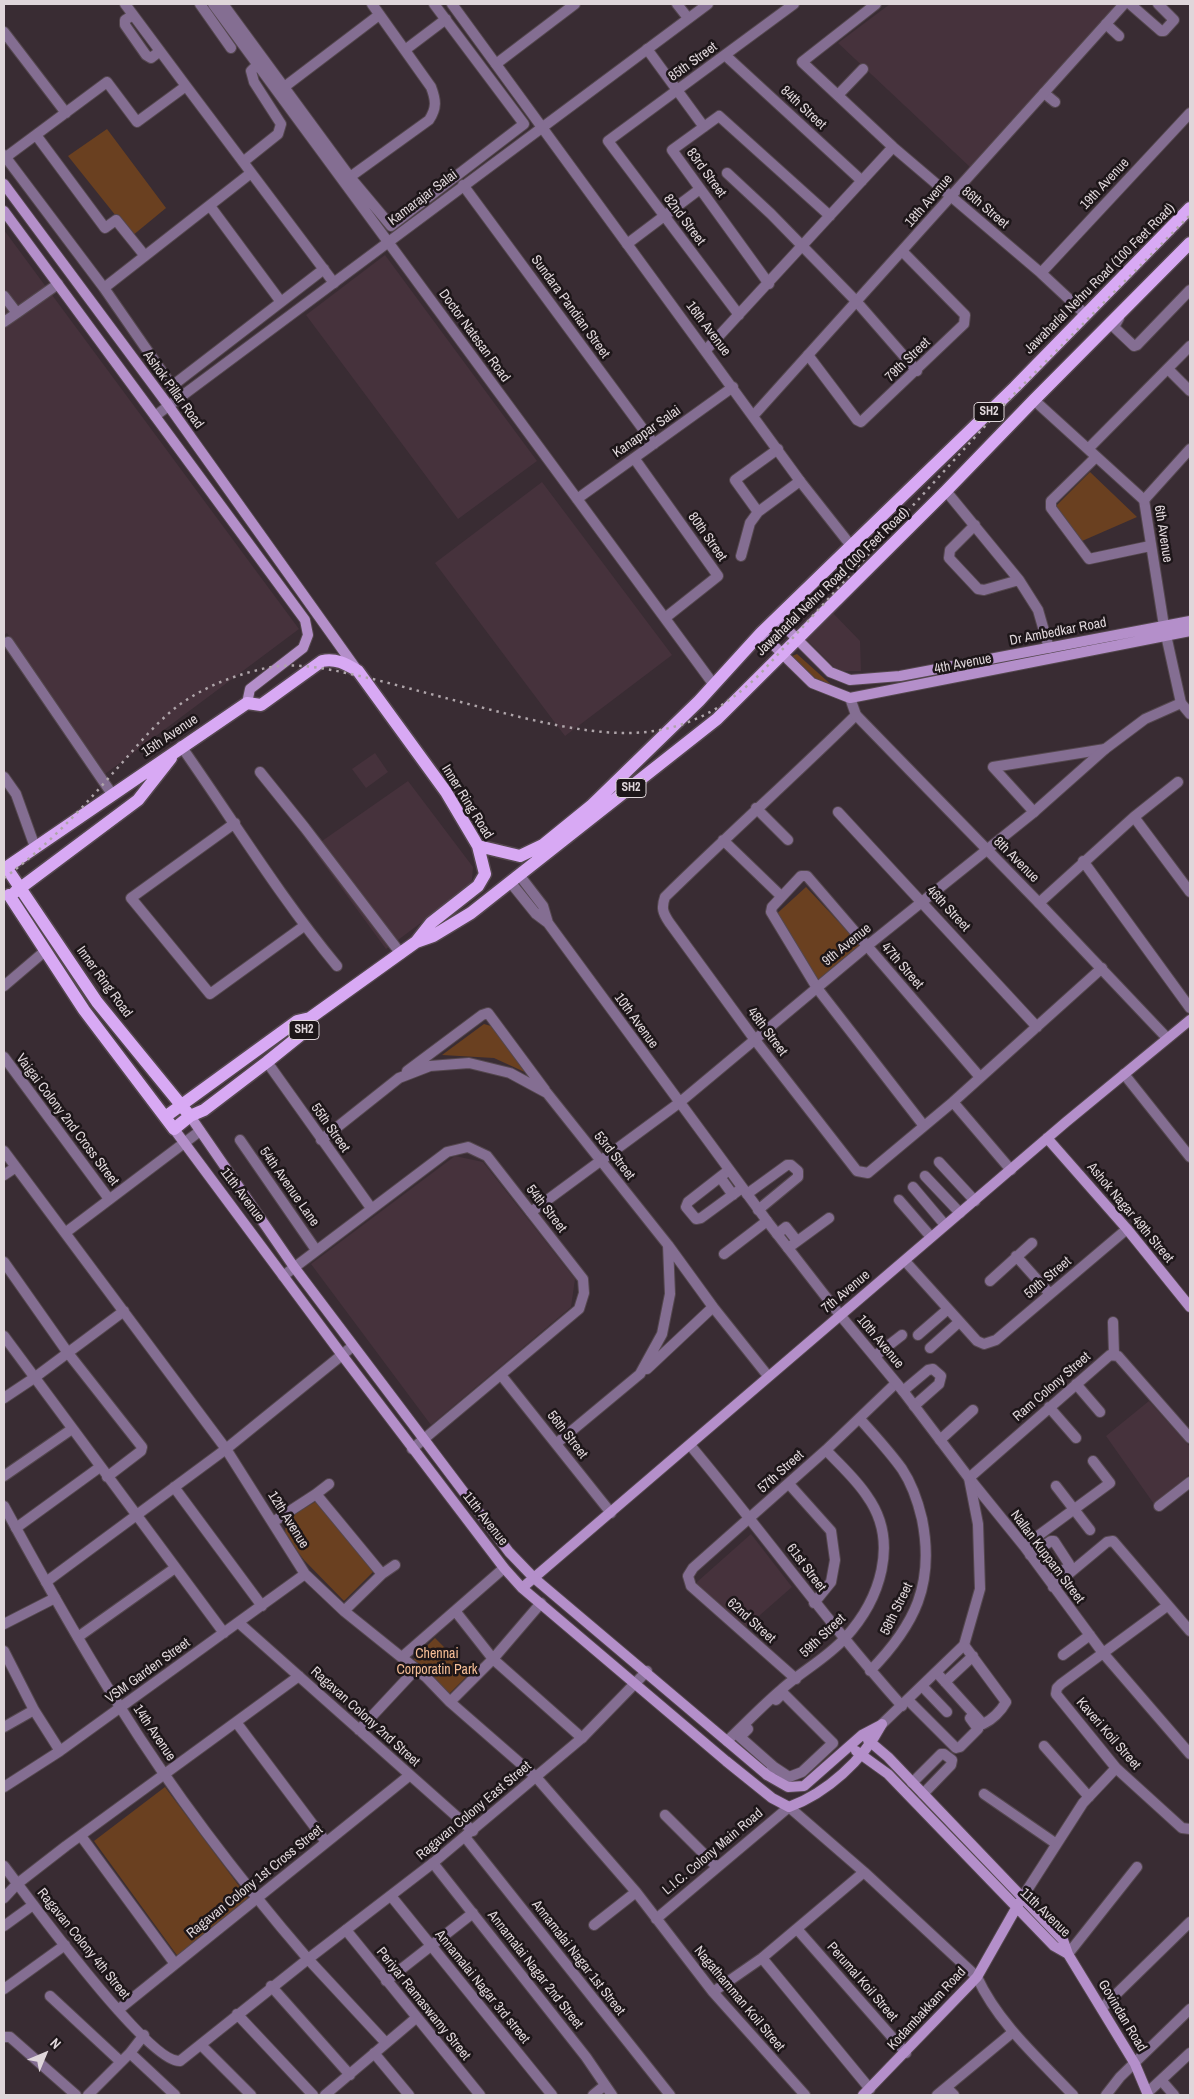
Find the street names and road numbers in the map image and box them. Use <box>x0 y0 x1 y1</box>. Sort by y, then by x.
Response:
street label: 85th Street <box>665 39 721 85</box>
street label: 84th Street <box>777 83 829 133</box>
street label: 83rd Street <box>683 145 729 201</box>
street label: 19th Avenue <box>1077 155 1133 213</box>
street label: Kamarajar Salai <box>385 167 461 229</box>
street label: 18th Avenue <box>902 171 956 231</box>
street label: 86th Street <box>958 184 1012 232</box>
street label: 82nd Street <box>659 191 709 249</box>
street label: Jawaharlal Nehru Road (100 Feet Road) <box>1021 200 1179 358</box>
street label: Sundara Pandian Street <box>527 252 613 362</box>
street label: Doctor Natesan Road <box>435 286 513 386</box>
street label: 16th Avenue <box>682 298 734 360</box>
street label: 79th Street <box>882 334 934 386</box>
street label: Ashok Pillar Road <box>139 348 207 432</box>
street label: Kanappar Salai <box>610 402 684 462</box>
road number: SH2 <box>974 402 1004 422</box>
street label: Jawaharlal Nehru Road (100 Feet Road) <box>753 504 913 660</box>
street label: 6th Avenue <box>1150 504 1176 564</box>
street label: 80th Street <box>684 509 730 565</box>
street label: Dr Ambedkar Road <box>1008 614 1108 650</box>
street label: 4th Avenue <box>933 650 993 678</box>
street label: 15th Avenue <box>139 711 201 761</box>
street label: Inner Ring Road <box>438 762 496 842</box>
road number: SH2 <box>616 778 646 798</box>
street label: 8th Avenue <box>990 834 1042 886</box>
street label: 46th Street <box>923 883 973 935</box>
street label: 9th Avenue <box>819 920 875 970</box>
street label: 47th Street <box>877 939 927 993</box>
street label: Inner Ring Road <box>72 943 136 1021</box>
street label: 10th Avenue <box>610 990 662 1052</box>
street label: 48th Street <box>743 1005 791 1059</box>
road number: SH2 <box>289 1020 319 1040</box>
street label: Vaigai Colony 2nd Cross Street <box>12 1051 122 1189</box>
street label: 55th Street <box>307 1100 353 1156</box>
street label: 53rd Street <box>590 1128 638 1184</box>
street label: 54th Avenue Lane <box>255 1144 323 1230</box>
street label: Ashok Nagar 49th Street <box>1083 1159 1177 1267</box>
street label: 11th Avenue <box>216 1165 268 1225</box>
street label: 54th Street <box>522 1182 570 1236</box>
street label: 50th Street <box>1021 1254 1075 1302</box>
street label: 7th Avenue <box>818 1267 874 1317</box>
street label: 10th Avenue <box>853 1312 907 1372</box>
street label: Ram Colony Street <box>1010 1349 1094 1425</box>
street label: 56th Street <box>543 1408 591 1462</box>
street label: 57th Street <box>755 1447 807 1497</box>
street label: 12th Avenue <box>264 1488 312 1552</box>
street label: 11th Avenue <box>459 1489 511 1549</box>
street label: Nallan Kuppam Street <box>1006 1507 1088 1607</box>
street label: 61st Street <box>783 1541 829 1595</box>
street label: 58th Street <box>877 1580 917 1638</box>
street label: 62nd Street <box>723 1595 779 1647</box>
street label: 59th Street <box>797 1611 849 1661</box>
street label: VSM Garden Street <box>103 1635 193 1707</box>
street label: Ragavan Colony 2nd Street <box>307 1664 423 1770</box>
street label: Kaveri Koil Street <box>1072 1695 1144 1773</box>
street label: 14th Avenue <box>129 1702 179 1764</box>
street label: Ragavan Colony East Street <box>413 1758 535 1864</box>
street label: L.I.C. Colony Main Road <box>659 1805 767 1899</box>
street label: Ragavan Colony 1st Cross Street <box>184 1822 326 1942</box>
street label: Ragavan Colony 4th Street <box>33 1885 133 2003</box>
street label: 11th Avenue <box>1016 1885 1074 1941</box>
street label: Annamalai Nagar 1st Street <box>528 1897 628 2019</box>
street label: Annamalai Nagar 2nd Street <box>484 1907 586 2033</box>
street label: Annamalai Nagar 3rd street <box>431 1927 533 2047</box>
street label: Perumal Koil Street <box>823 1939 901 2025</box>
street label: Nagathamman Koil Street <box>690 1943 788 2055</box>
street label: Periyar Ramaswamy Street <box>372 1944 474 2064</box>
street label: Kodambakkam Road <box>884 1964 970 2054</box>
street label: Govindan Road <box>1094 1977 1150 2055</box>

